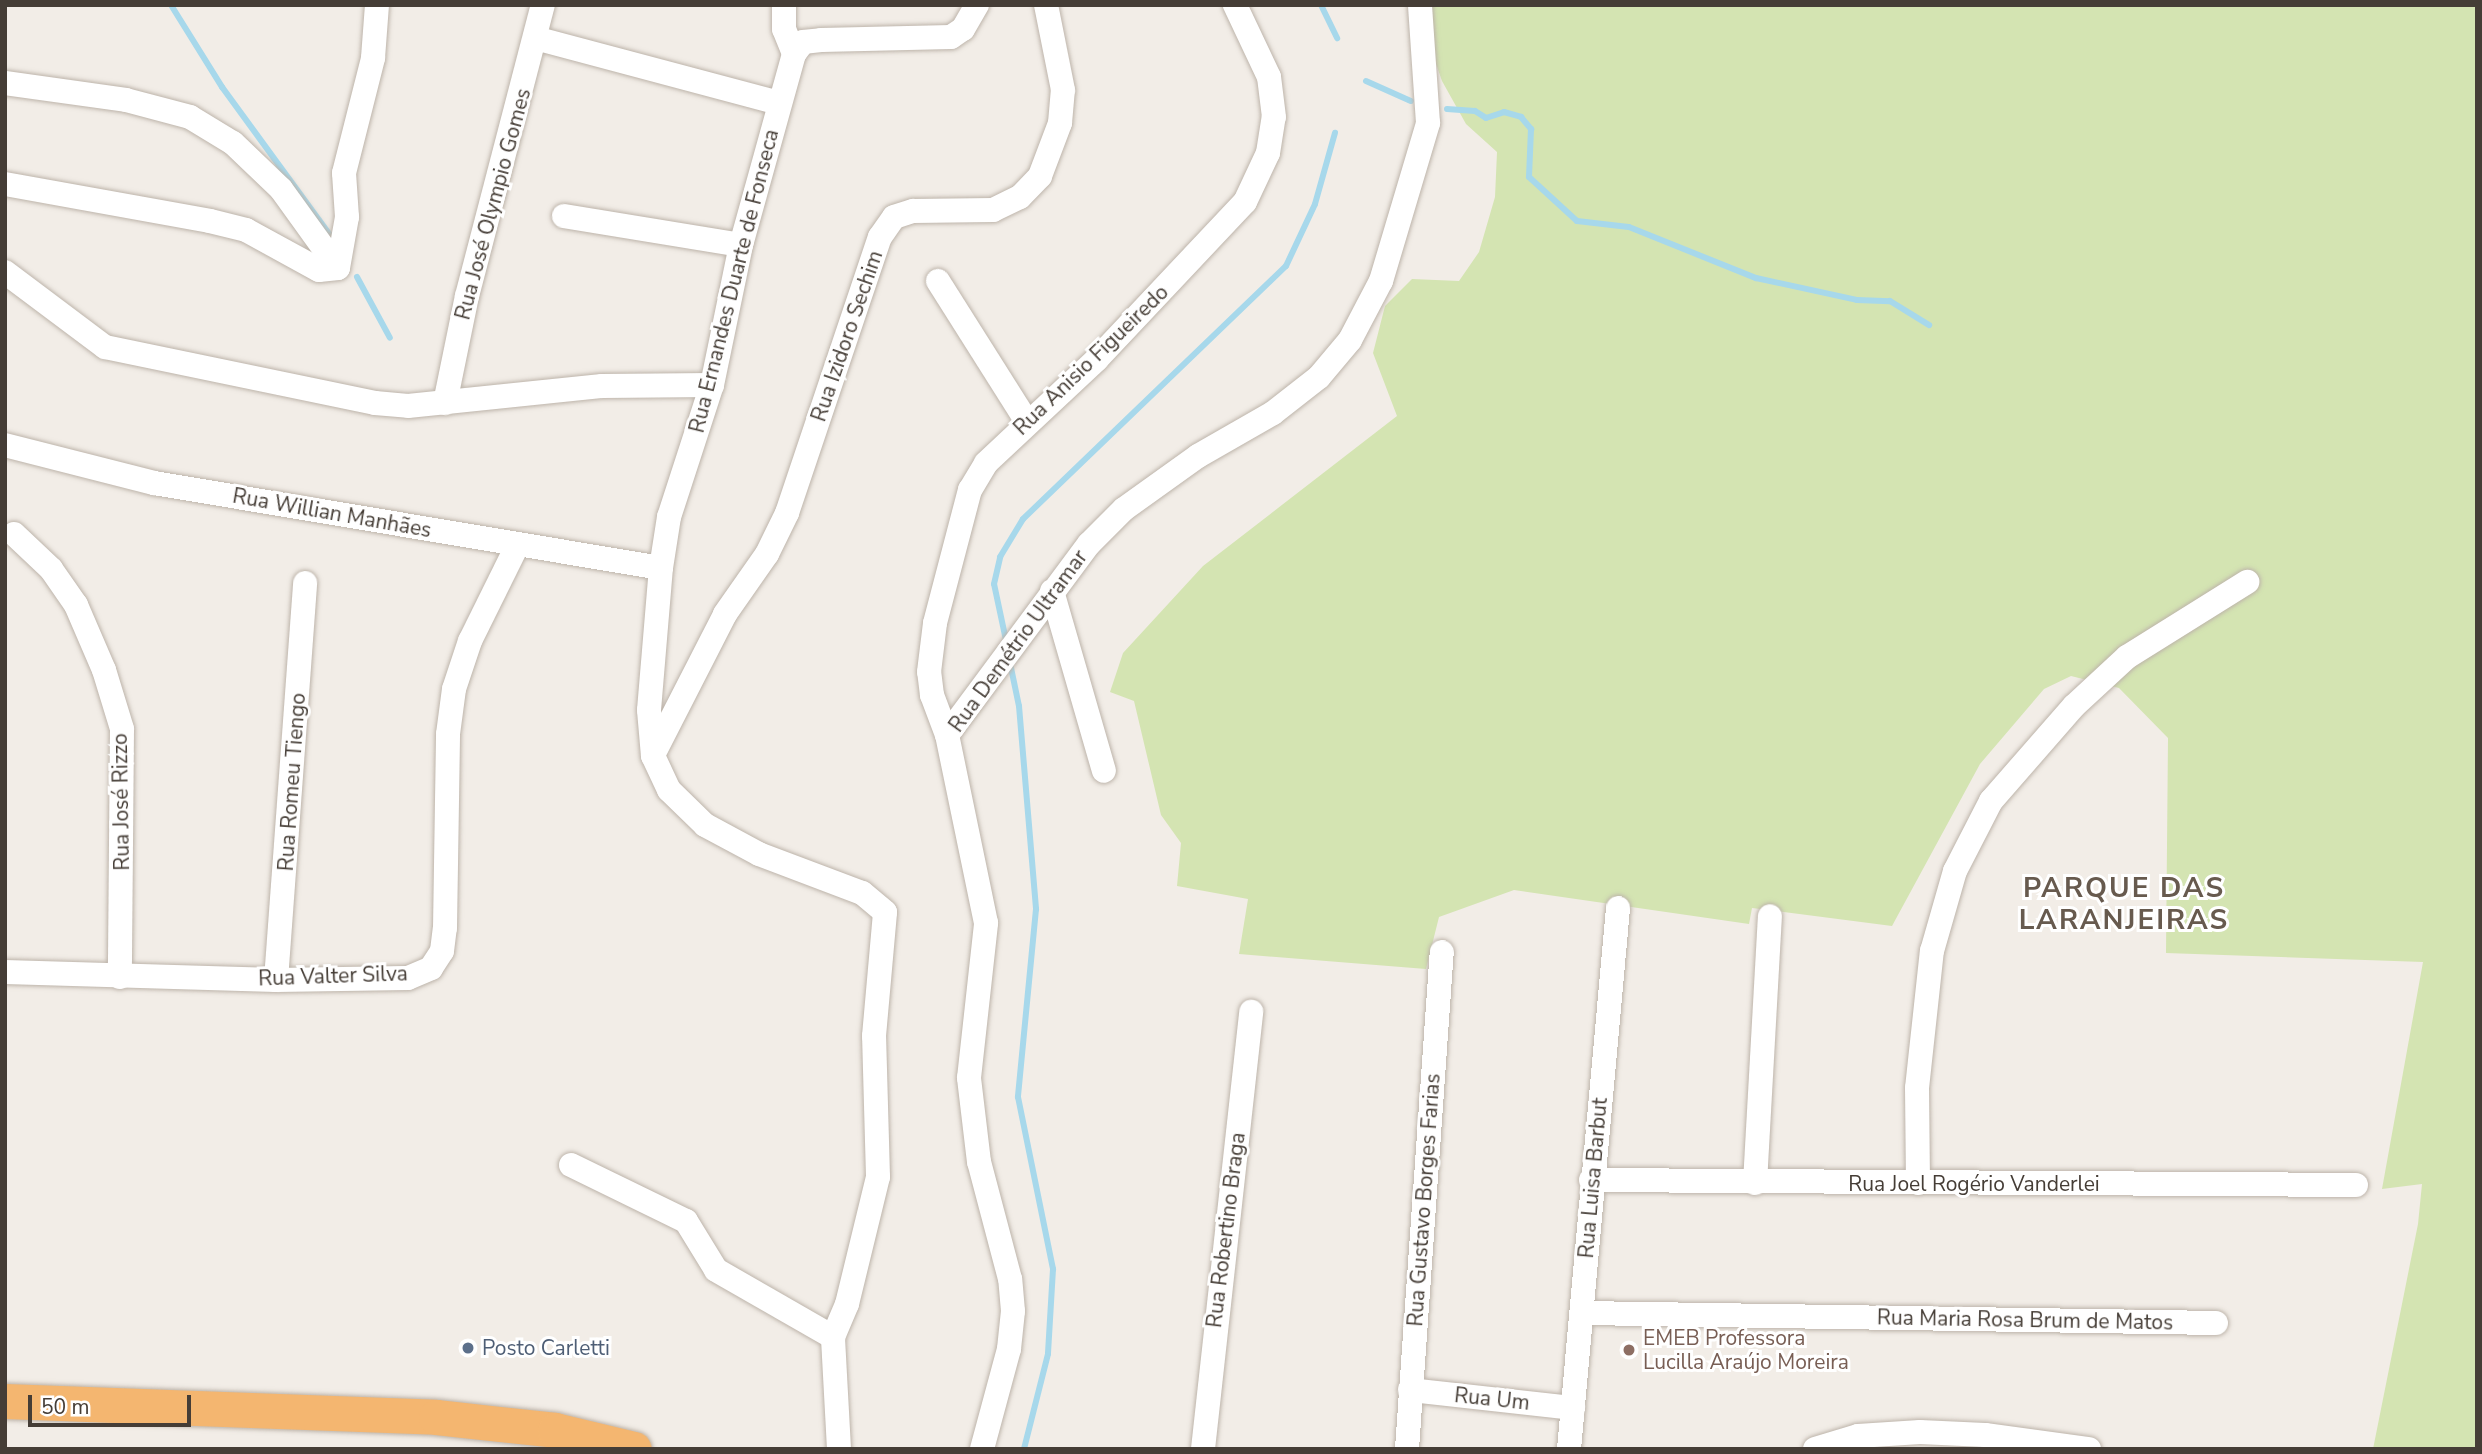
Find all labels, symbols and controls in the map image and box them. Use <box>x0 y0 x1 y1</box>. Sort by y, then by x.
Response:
street label: Rua José Olympio Gomes <box>450 85 536 323</box>
street label: Rua Ernandes Duarte de Fonseca <box>684 127 784 435</box>
street label: Rua Izidoro Sechim <box>806 247 888 425</box>
street label: Rua Anisio Figueiredo <box>1008 280 1174 440</box>
street label: Rua Willian Manhães <box>231 483 433 543</box>
street label: Rua Demétrio Ultramar <box>943 545 1093 737</box>
street label: Rua Romeu Tiengo <box>273 692 311 872</box>
street label: Rua José Rizzo <box>107 733 135 871</box>
district label: PARQUE DAS LARANJEIRAS <box>2020 871 2228 937</box>
street label: Rua Valter Silva <box>258 961 408 991</box>
street label: Rua Gustavo Borges Farias <box>1403 1073 1445 1327</box>
street label: Rua Luisa Barbut <box>1573 1097 1613 1259</box>
street label: Rua Robertino Braga <box>1202 1131 1250 1329</box>
street label: Rua Joel Rogério Vanderlei <box>1848 1171 2100 1197</box>
street label: Rua Maria Rosa Brum de Matos <box>1877 1305 2173 1335</box>
place label: EMEB Professora Lucilla Araújo Moreira <box>1643 1325 1849 1375</box>
place label: Posto Carletti <box>482 1335 610 1361</box>
marker: Posto Carletti <box>460 1340 476 1356</box>
marker: EMEB Professora Lucilla Araújo Moreira <box>1621 1342 1637 1358</box>
scale bar <box>32 1380 194 1424</box>
street label: Rua Um <box>1453 1383 1531 1415</box>
text: 50 m <box>41 1393 90 1421</box>

